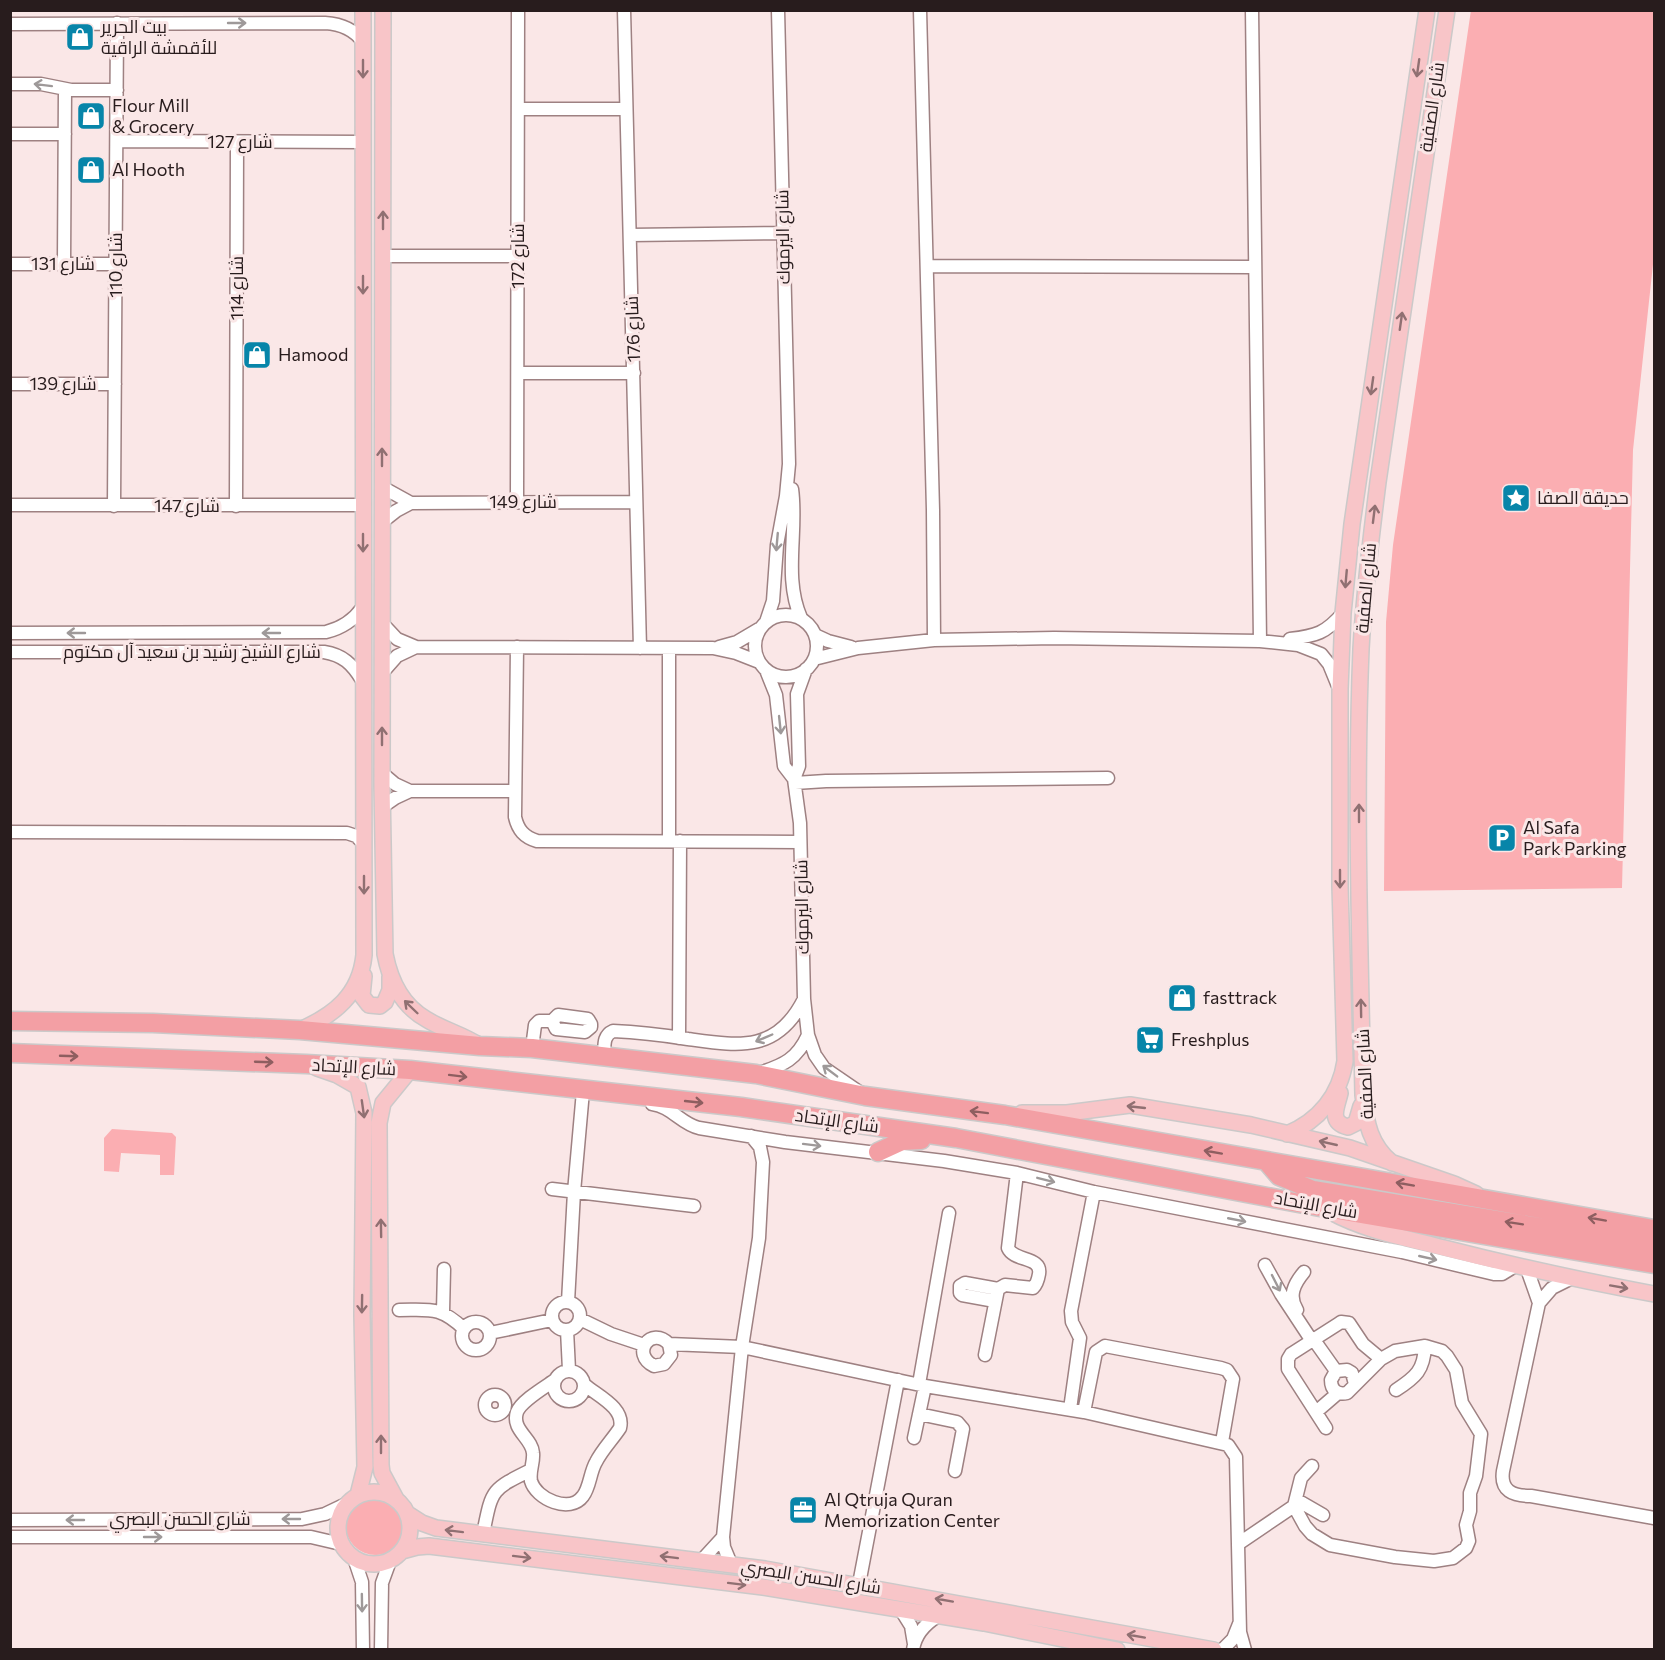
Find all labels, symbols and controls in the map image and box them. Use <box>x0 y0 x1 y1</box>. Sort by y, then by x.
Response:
place label: بيت الحرير للأقمشة الراقية <box>100 15 217 59</box>
one-way arrow <box>226 17 246 29</box>
shop icon: بيت الحرير للأقمشة الراقية <box>64 21 96 53</box>
one-way arrow <box>357 58 369 78</box>
one-way arrow <box>1413 58 1424 78</box>
street label: شارع الصفية <box>1414 60 1450 154</box>
one-way arrow <box>33 80 53 91</box>
place label: Flour Mill & Grocery <box>112 94 194 137</box>
shop icon: Flour Mill & Grocery <box>75 100 107 132</box>
street label: شارع 127 <box>207 130 273 154</box>
shop icon: Al Hooth <box>75 154 107 186</box>
place label: Al Hooth <box>112 158 185 180</box>
street label: شارع اليرموك <box>770 189 796 285</box>
one-way arrow <box>377 210 389 230</box>
street label: شارع 172 <box>506 223 530 289</box>
street label: شارع 110 <box>104 232 128 298</box>
street label: شارع 131 <box>31 252 95 276</box>
street label: شارع 114 <box>225 256 249 320</box>
one-way arrow <box>357 274 369 294</box>
street label: شارع 176 <box>620 295 646 363</box>
one-way arrow <box>1396 311 1407 331</box>
shop icon: Hamood <box>241 339 273 371</box>
place label: Hamood <box>278 343 349 365</box>
street label: شارع 139 <box>29 372 97 396</box>
one-way arrow <box>1366 376 1377 395</box>
one-way arrow <box>376 447 388 467</box>
place icon: حديقة الصفا <box>1500 482 1532 514</box>
place label: حديقة الصفا <box>1537 486 1629 508</box>
street label: شارع 149 <box>489 490 557 514</box>
street label: شارع 147 <box>154 494 220 518</box>
one-way arrow <box>1368 504 1379 524</box>
one-way arrow <box>357 532 369 552</box>
one-way arrow <box>771 532 782 552</box>
street label: شارع الصفية <box>1350 542 1382 634</box>
one-way arrow <box>1340 569 1351 589</box>
one-way arrow <box>66 627 86 639</box>
one-way arrow <box>261 627 281 639</box>
street label: شارع الشيخ رشيد بن سعيد آل مكتوم <box>63 640 321 664</box>
one-way arrow <box>775 715 786 735</box>
one-way arrow <box>376 726 388 746</box>
one-way arrow <box>1353 804 1365 824</box>
place label: Al Safa Park Parking <box>1523 816 1627 859</box>
parking icon: Al Safa Park Parking <box>1486 822 1518 854</box>
street label: شارع اليرموك <box>789 859 815 955</box>
one-way arrow <box>1334 869 1346 889</box>
one-way arrow <box>358 874 370 894</box>
shop icon: fasttrack <box>1166 982 1198 1014</box>
place label: fasttrack <box>1203 986 1278 1008</box>
one-way arrow <box>1355 999 1367 1019</box>
one-way arrow <box>404 1000 419 1014</box>
supermarket icon: Freshplus <box>1134 1024 1166 1056</box>
place label: Freshplus <box>1171 1028 1249 1050</box>
street label: شارع الصفية <box>1351 1028 1379 1120</box>
one-way arrow <box>755 1033 773 1045</box>
one-way arrow <box>58 1050 78 1061</box>
street label: شارع الإتحاد <box>311 1053 397 1081</box>
one-way arrow <box>253 1057 273 1068</box>
one-way arrow <box>822 1065 838 1077</box>
one-way arrow <box>448 1070 468 1081</box>
one-way arrow <box>683 1097 703 1108</box>
one-way arrow <box>358 1099 369 1118</box>
one-way arrow <box>1127 1101 1147 1112</box>
street label: شارع الإتحاد <box>794 1103 880 1139</box>
one-way arrow <box>970 1106 990 1117</box>
one-way arrow <box>1318 1137 1338 1148</box>
one-way arrow <box>801 1140 821 1151</box>
one-way arrow <box>1203 1146 1223 1157</box>
one-way arrow <box>1036 1174 1055 1186</box>
one-way arrow <box>1396 1178 1415 1189</box>
street label: شارع الإتحاد <box>1272 1186 1360 1224</box>
one-way arrow <box>1588 1213 1607 1224</box>
one-way arrow <box>1226 1215 1246 1226</box>
one-way arrow <box>1505 1217 1524 1228</box>
one-way arrow <box>375 1219 386 1239</box>
one-way arrow <box>1418 1253 1437 1265</box>
one-way arrow <box>1270 1273 1282 1291</box>
one-way arrow <box>1609 1282 1628 1293</box>
one-way arrow <box>356 1293 368 1313</box>
one-way arrow <box>375 1435 387 1455</box>
place label: Al Qtruja Quran Memorization Center <box>824 1488 1000 1531</box>
office icon: Al Qtruja Quran Memorization Center <box>787 1494 819 1526</box>
street label: شارع الحسن البصري <box>109 1507 251 1533</box>
one-way arrow <box>281 1513 301 1525</box>
one-way arrow <box>65 1514 85 1526</box>
one-way arrow <box>445 1525 465 1536</box>
one-way arrow <box>142 1531 162 1543</box>
one-way arrow <box>659 1551 679 1562</box>
one-way arrow <box>512 1552 532 1563</box>
street label: شارع الحسن البصري <box>739 1554 883 1602</box>
one-way arrow <box>726 1578 746 1589</box>
one-way arrow <box>357 1593 368 1613</box>
one-way arrow <box>935 1594 955 1605</box>
one-way arrow <box>1127 1630 1146 1641</box>

